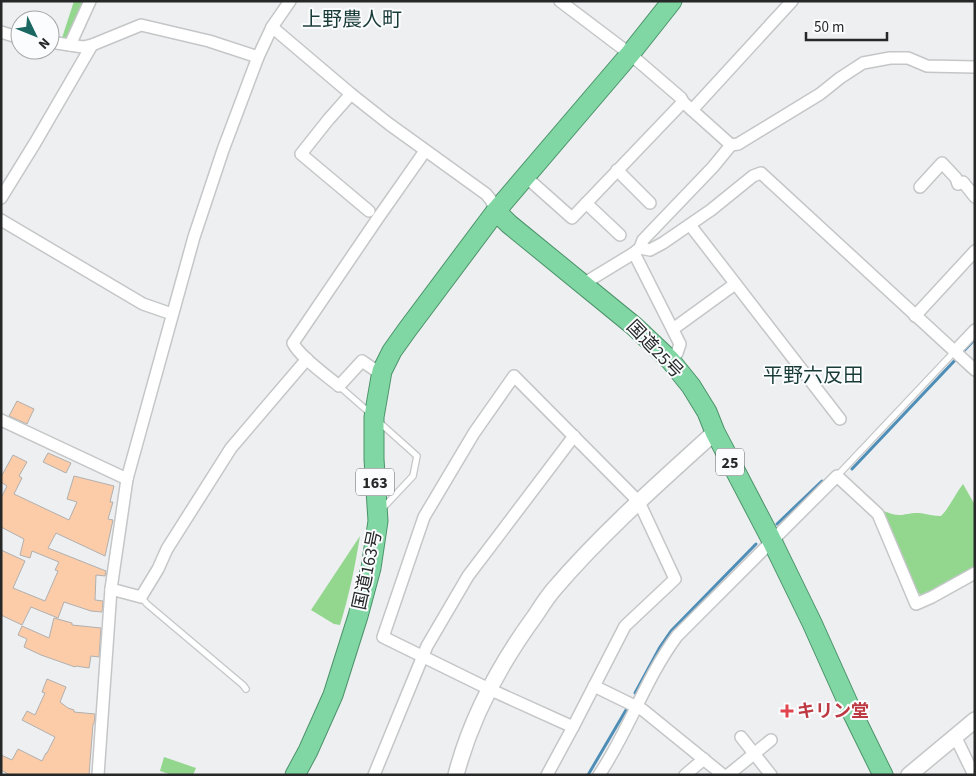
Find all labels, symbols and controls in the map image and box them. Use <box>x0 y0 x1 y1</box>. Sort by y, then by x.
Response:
district label: 上野農人町 <box>302 6 402 34</box>
north arrow <box>10 10 60 60</box>
scale bar <box>806 10 887 42</box>
text: 50 m <box>814 17 844 38</box>
text: N <box>33 33 54 53</box>
street label: 国道25号 <box>621 315 689 384</box>
district label: 平野六反田 <box>763 362 863 390</box>
road number: 25 <box>716 448 744 476</box>
road number: 163 <box>356 468 394 496</box>
street label: 国道163号 <box>347 528 388 612</box>
place label: キリン堂 <box>797 699 869 724</box>
marker: キリン堂 <box>781 705 793 717</box>

